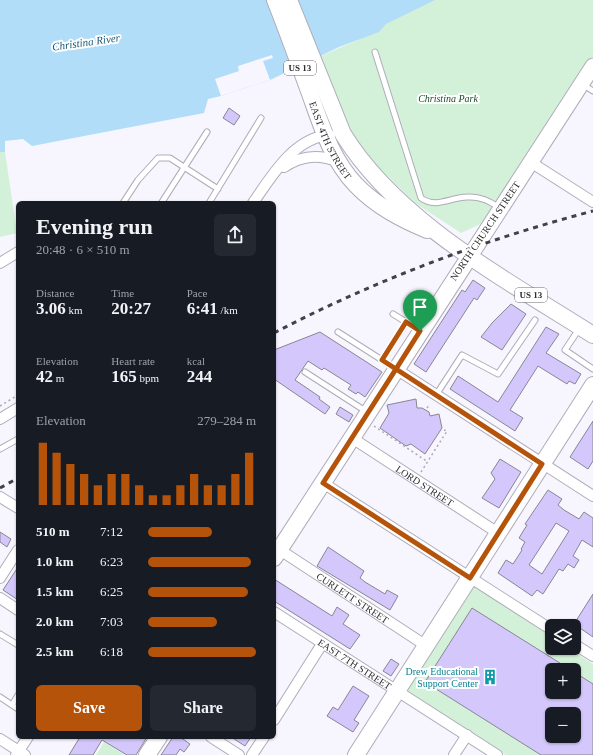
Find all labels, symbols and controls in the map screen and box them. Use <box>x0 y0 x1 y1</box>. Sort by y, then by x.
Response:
water label: Christina River <box>51 31 121 53</box>
road number: US 13 <box>284 61 316 75</box>
park label: Christina Park <box>418 93 478 104</box>
street label: EAST 4TH STREET <box>308 100 354 181</box>
street label: NORTH CHURCH STREET <box>448 179 522 283</box>
text: Evening run <box>36 214 153 239</box>
button: share <box>214 214 256 256</box>
text: 20:48 · 6 × 510 m <box>36 242 130 257</box>
text: Distance <box>36 287 74 299</box>
text: Time <box>111 287 134 299</box>
text: Pace <box>187 287 207 299</box>
road number: US 13 <box>515 288 547 302</box>
pin <box>403 290 437 331</box>
icon: arrive <box>409 296 431 318</box>
text: 3.06 <box>36 299 66 318</box>
text: 20:27 <box>111 299 151 318</box>
text: 6:41 <box>187 299 218 318</box>
text: km <box>66 304 83 316</box>
text: /km <box>218 304 238 316</box>
text: Elevation <box>36 355 78 367</box>
text: Heart rate <box>111 355 155 367</box>
text: kcal <box>187 355 205 367</box>
text: 42 <box>36 367 53 386</box>
text: 165 <box>111 367 137 386</box>
text: 244 <box>187 367 212 386</box>
text: m <box>53 372 64 384</box>
text: bpm <box>137 372 159 384</box>
text: Elevation <box>36 413 86 428</box>
text: 279–284 m <box>197 413 256 428</box>
street label: LORD STREET <box>394 463 456 508</box>
text: 510 m <box>36 524 70 539</box>
text: 7:12 <box>100 524 123 539</box>
text: 1.0 km <box>36 554 74 569</box>
text: 6:23 <box>100 554 123 569</box>
street label: CURLETT STREET <box>315 570 391 625</box>
text: 1.5 km <box>36 584 74 599</box>
text: 6:25 <box>100 584 123 599</box>
text: 2.0 km <box>36 614 74 629</box>
text: 7:03 <box>100 614 123 629</box>
map controls <box>545 619 581 743</box>
button: layers <box>545 619 581 655</box>
street label: EAST 7TH STREET <box>316 636 393 691</box>
text: 2.5 km <box>36 644 74 659</box>
text: 6:18 <box>100 644 123 659</box>
button: + <box>545 663 581 699</box>
place label: Drew Educational Support Center <box>406 666 479 689</box>
building icon: Drew Educational Support Center <box>481 668 499 686</box>
button: Save <box>36 685 142 731</box>
button: Share <box>150 685 256 731</box>
button: − <box>545 707 581 743</box>

